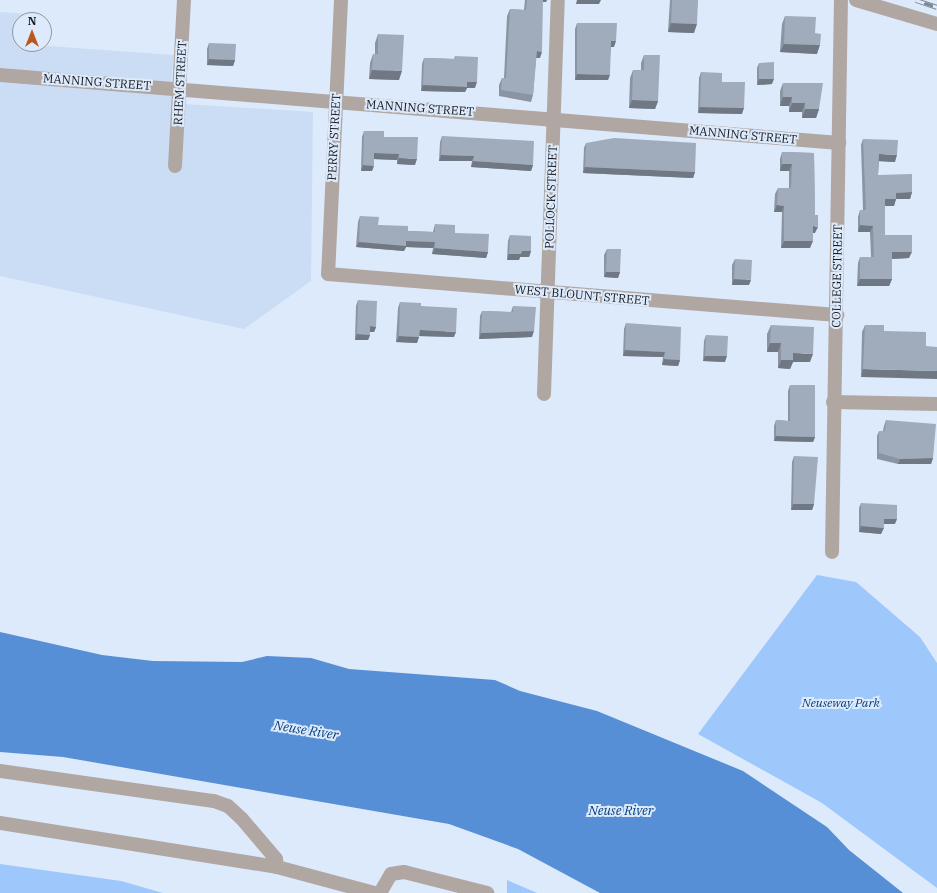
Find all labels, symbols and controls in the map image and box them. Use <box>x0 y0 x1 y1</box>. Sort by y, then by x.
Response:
north arrow <box>12 12 52 52</box>
text: N <box>28 14 36 28</box>
street label: RHEM STREET <box>171 40 189 126</box>
street label: MANNING STREET <box>42 71 152 93</box>
street label: PERRY STREET <box>325 93 343 181</box>
street label: MANNING STREET <box>365 97 475 119</box>
street label: MANNING STREET <box>688 123 798 147</box>
street label: POLLOCK STREET <box>542 145 560 249</box>
street label: COLLEGE STREET <box>829 224 845 328</box>
street label: WEST BLOUNT STREET <box>514 282 650 308</box>
park label: Neuseway Park <box>802 696 880 710</box>
water label: Neuse River <box>273 718 339 744</box>
water label: Neuse River <box>589 803 653 819</box>

